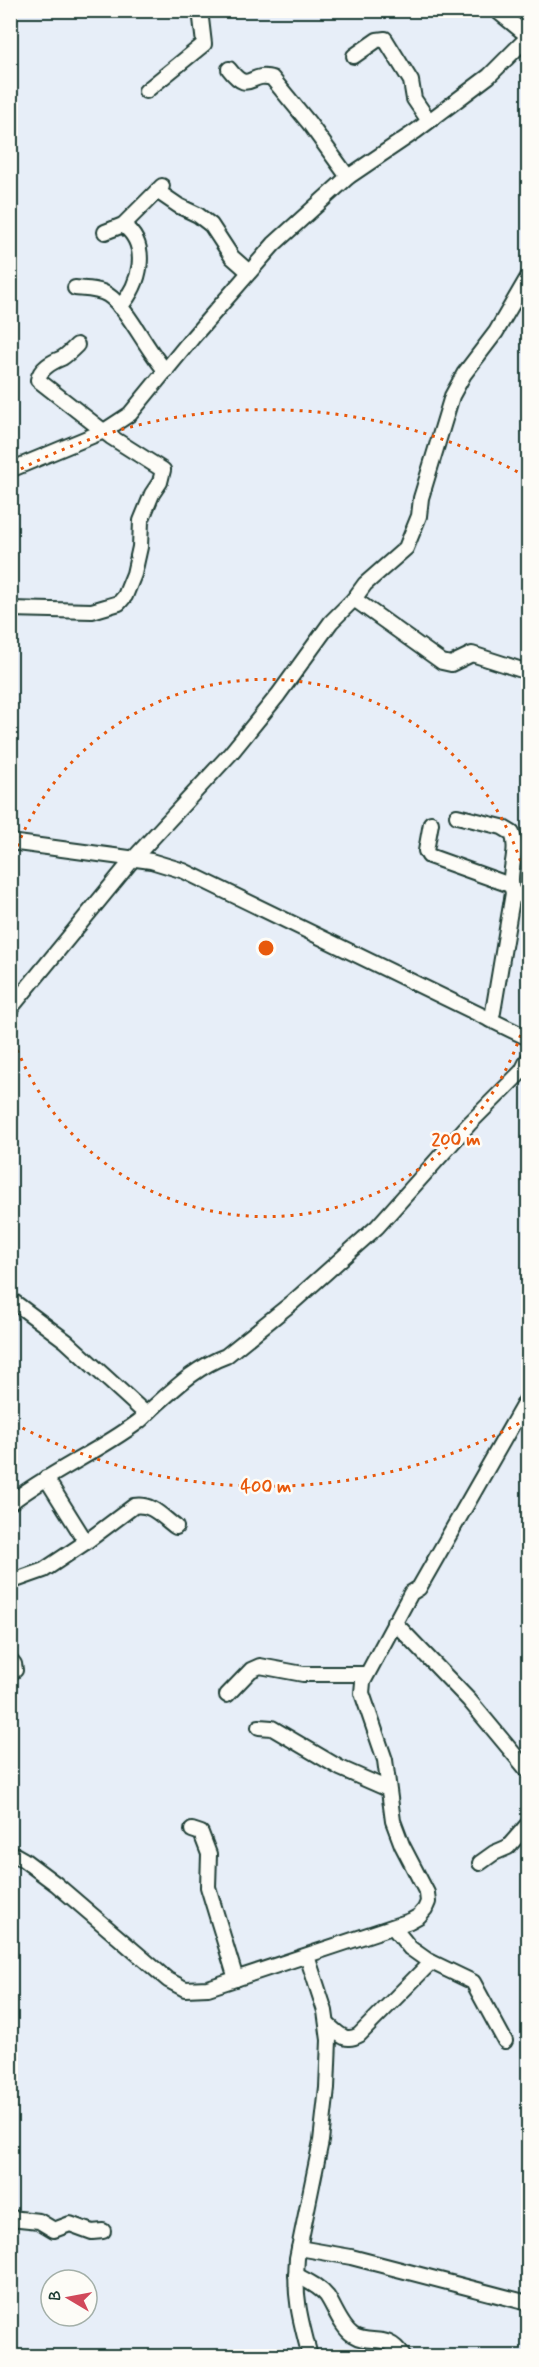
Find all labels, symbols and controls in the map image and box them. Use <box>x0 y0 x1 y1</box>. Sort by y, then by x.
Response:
centre of rings <box>256 938 276 958</box>
text: 200 m <box>431 1128 481 1152</box>
text: 400 m <box>241 1475 291 1499</box>
north arrow <box>39 2268 99 2328</box>
text: B <box>44 2289 67 2302</box>

